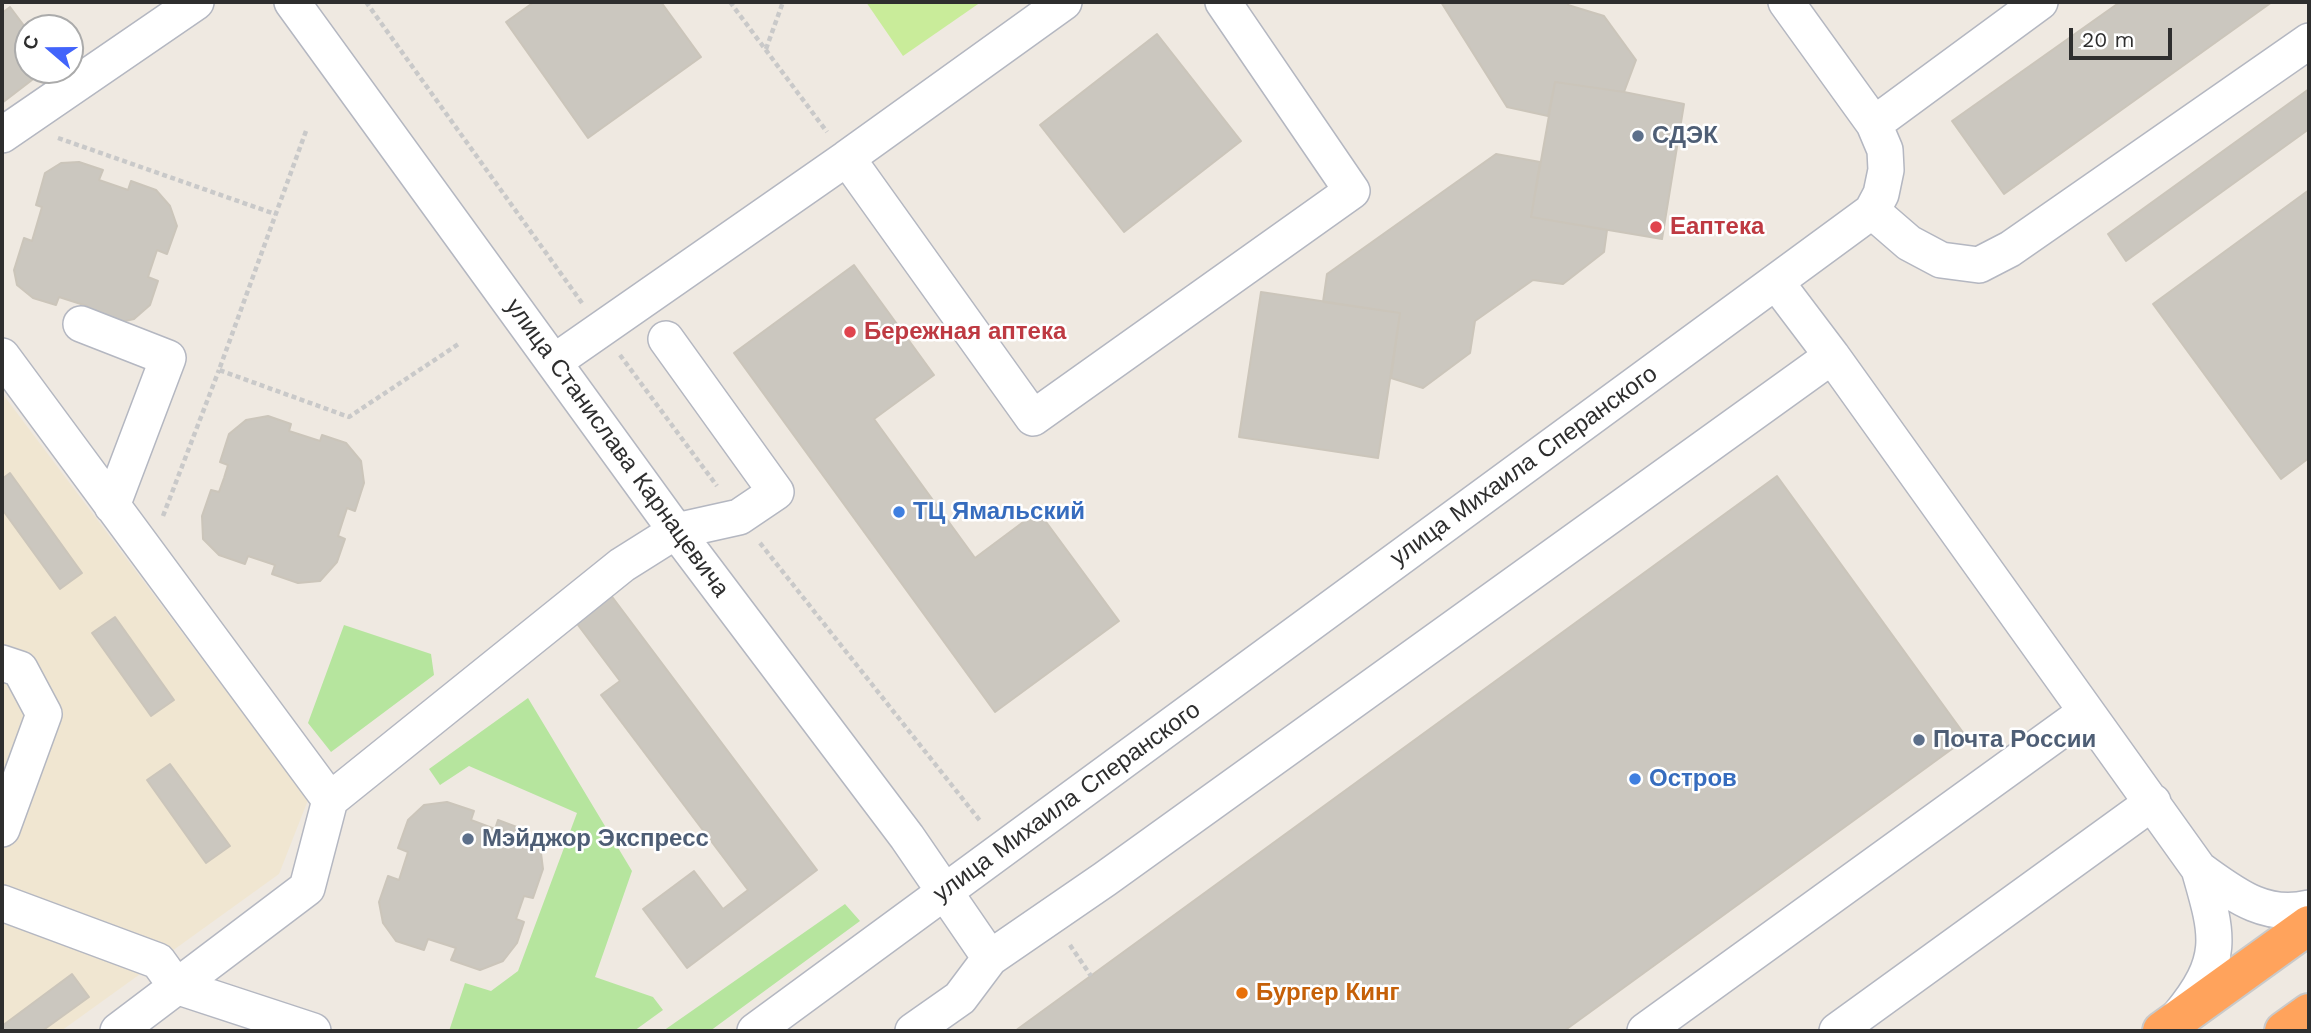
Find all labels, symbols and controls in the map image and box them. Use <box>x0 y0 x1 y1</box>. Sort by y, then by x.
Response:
north arrow <box>14 14 84 84</box>
scale bar <box>2073 14 2176 58</box>
text: 20 m <box>2082 27 2134 52</box>
text: С <box>18 32 44 53</box>
place label: СДЭК <box>1652 122 1718 150</box>
marker: СДЭК <box>1630 128 1646 144</box>
place label: Еаптека <box>1670 213 1764 241</box>
marker: Еаптека <box>1648 219 1664 235</box>
street label: улица Станислава Карнацевича <box>499 293 735 603</box>
place label: Бережная аптека <box>864 318 1066 346</box>
marker: Бережная аптека <box>842 324 858 340</box>
street label: улица Михаила Сперанского <box>1385 359 1663 573</box>
place label: ТЦ Ямальский <box>913 498 1085 526</box>
marker: ТЦ Ямальский <box>891 504 907 520</box>
street label: улица Михаила Сперанского <box>928 695 1206 909</box>
place label: Почта России <box>1933 726 2096 754</box>
marker: Почта России <box>1911 732 1927 748</box>
place label: Остров <box>1649 765 1737 793</box>
marker: Остров <box>1627 771 1643 787</box>
place label: Мэйджор Экспресс <box>482 825 709 853</box>
marker: Мэйджор Экспресс <box>460 831 476 847</box>
place label: Бургер Кинг <box>1256 979 1399 1007</box>
marker: Бургер Кинг <box>1234 985 1250 1001</box>

